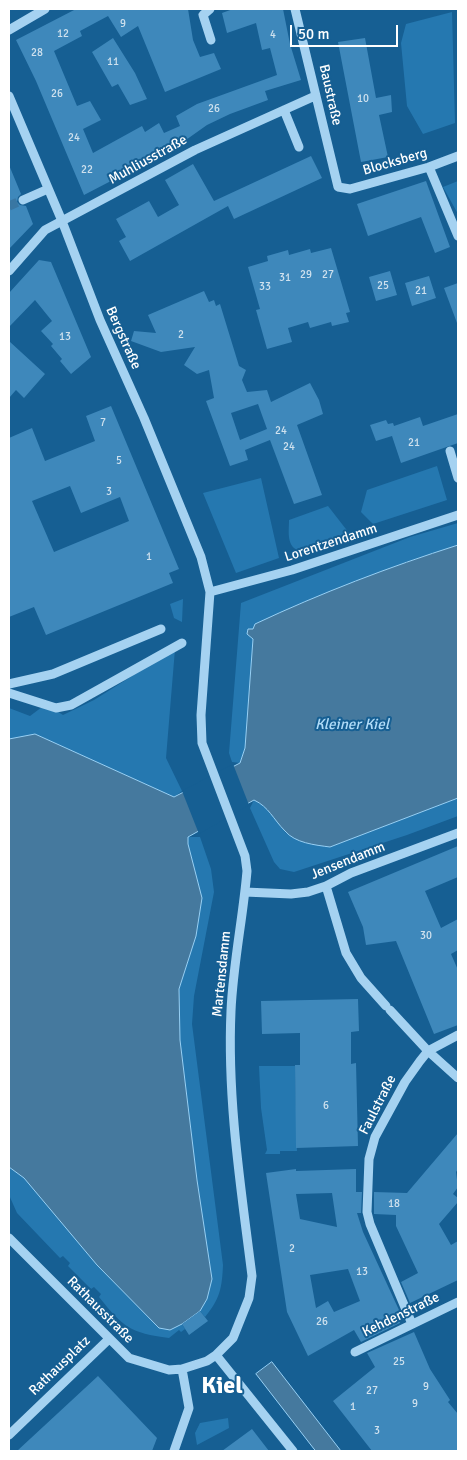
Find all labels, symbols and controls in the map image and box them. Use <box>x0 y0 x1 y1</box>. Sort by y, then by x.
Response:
scale bar <box>292 15 400 47</box>
house number: 9 <box>120 17 126 31</box>
text: 50 m <box>298 25 329 43</box>
house number: 12 <box>57 27 69 41</box>
house number: 4 <box>270 28 276 42</box>
house number: 28 <box>31 46 43 60</box>
house number: 11 <box>107 55 119 69</box>
street label: Baustraße <box>315 63 345 127</box>
house number: 26 <box>51 87 63 101</box>
house number: 10 <box>357 92 369 106</box>
house number: 26 <box>208 102 220 116</box>
house number: 24 <box>68 131 80 145</box>
street label: Muhliusstraße <box>106 132 190 188</box>
street label: Blocksberg <box>361 145 429 179</box>
house number: 22 <box>81 163 93 177</box>
house number: 29 <box>300 268 312 282</box>
house number: 27 <box>322 268 334 282</box>
house number: 31 <box>279 271 291 285</box>
house number: 25 <box>377 279 389 293</box>
house number: 33 <box>259 280 271 294</box>
house number: 21 <box>415 284 427 298</box>
street label: Bergstraße <box>102 304 144 372</box>
house number: 2 <box>178 328 184 342</box>
house number: 13 <box>59 330 71 344</box>
house number: 7 <box>100 416 106 430</box>
house number: 24 <box>275 424 287 438</box>
house number: 21 <box>408 436 420 450</box>
house number: 24 <box>283 440 295 454</box>
house number: 5 <box>116 454 122 468</box>
house number: 3 <box>106 485 112 499</box>
street label: Lorentzendamm <box>283 520 379 566</box>
house number: 1 <box>146 550 152 564</box>
water label: Kleiner Kiel <box>315 716 389 734</box>
street label: Jensendamm <box>308 839 388 883</box>
house number: 30 <box>420 929 432 943</box>
street label: Martensdamm <box>209 930 235 1018</box>
street label: Faulstraße <box>356 1072 400 1138</box>
house number: 6 <box>323 1099 329 1113</box>
house number: 18 <box>388 1197 400 1211</box>
house number: 2 <box>289 1242 295 1256</box>
house number: 13 <box>356 1265 368 1279</box>
street label: Rathausstraße <box>63 1273 137 1347</box>
street label: Kehdenstraße <box>360 1289 442 1341</box>
house number: 26 <box>316 1315 328 1329</box>
street label: Rathausplatz <box>26 1333 94 1399</box>
house number: 25 <box>393 1355 405 1369</box>
district label: Kiel <box>201 1373 243 1401</box>
house number: 9 <box>423 1380 429 1394</box>
house number: 27 <box>366 1384 378 1398</box>
house number: 9 <box>412 1397 418 1411</box>
house number: 1 <box>350 1400 356 1414</box>
house number: 3 <box>374 1424 380 1438</box>

